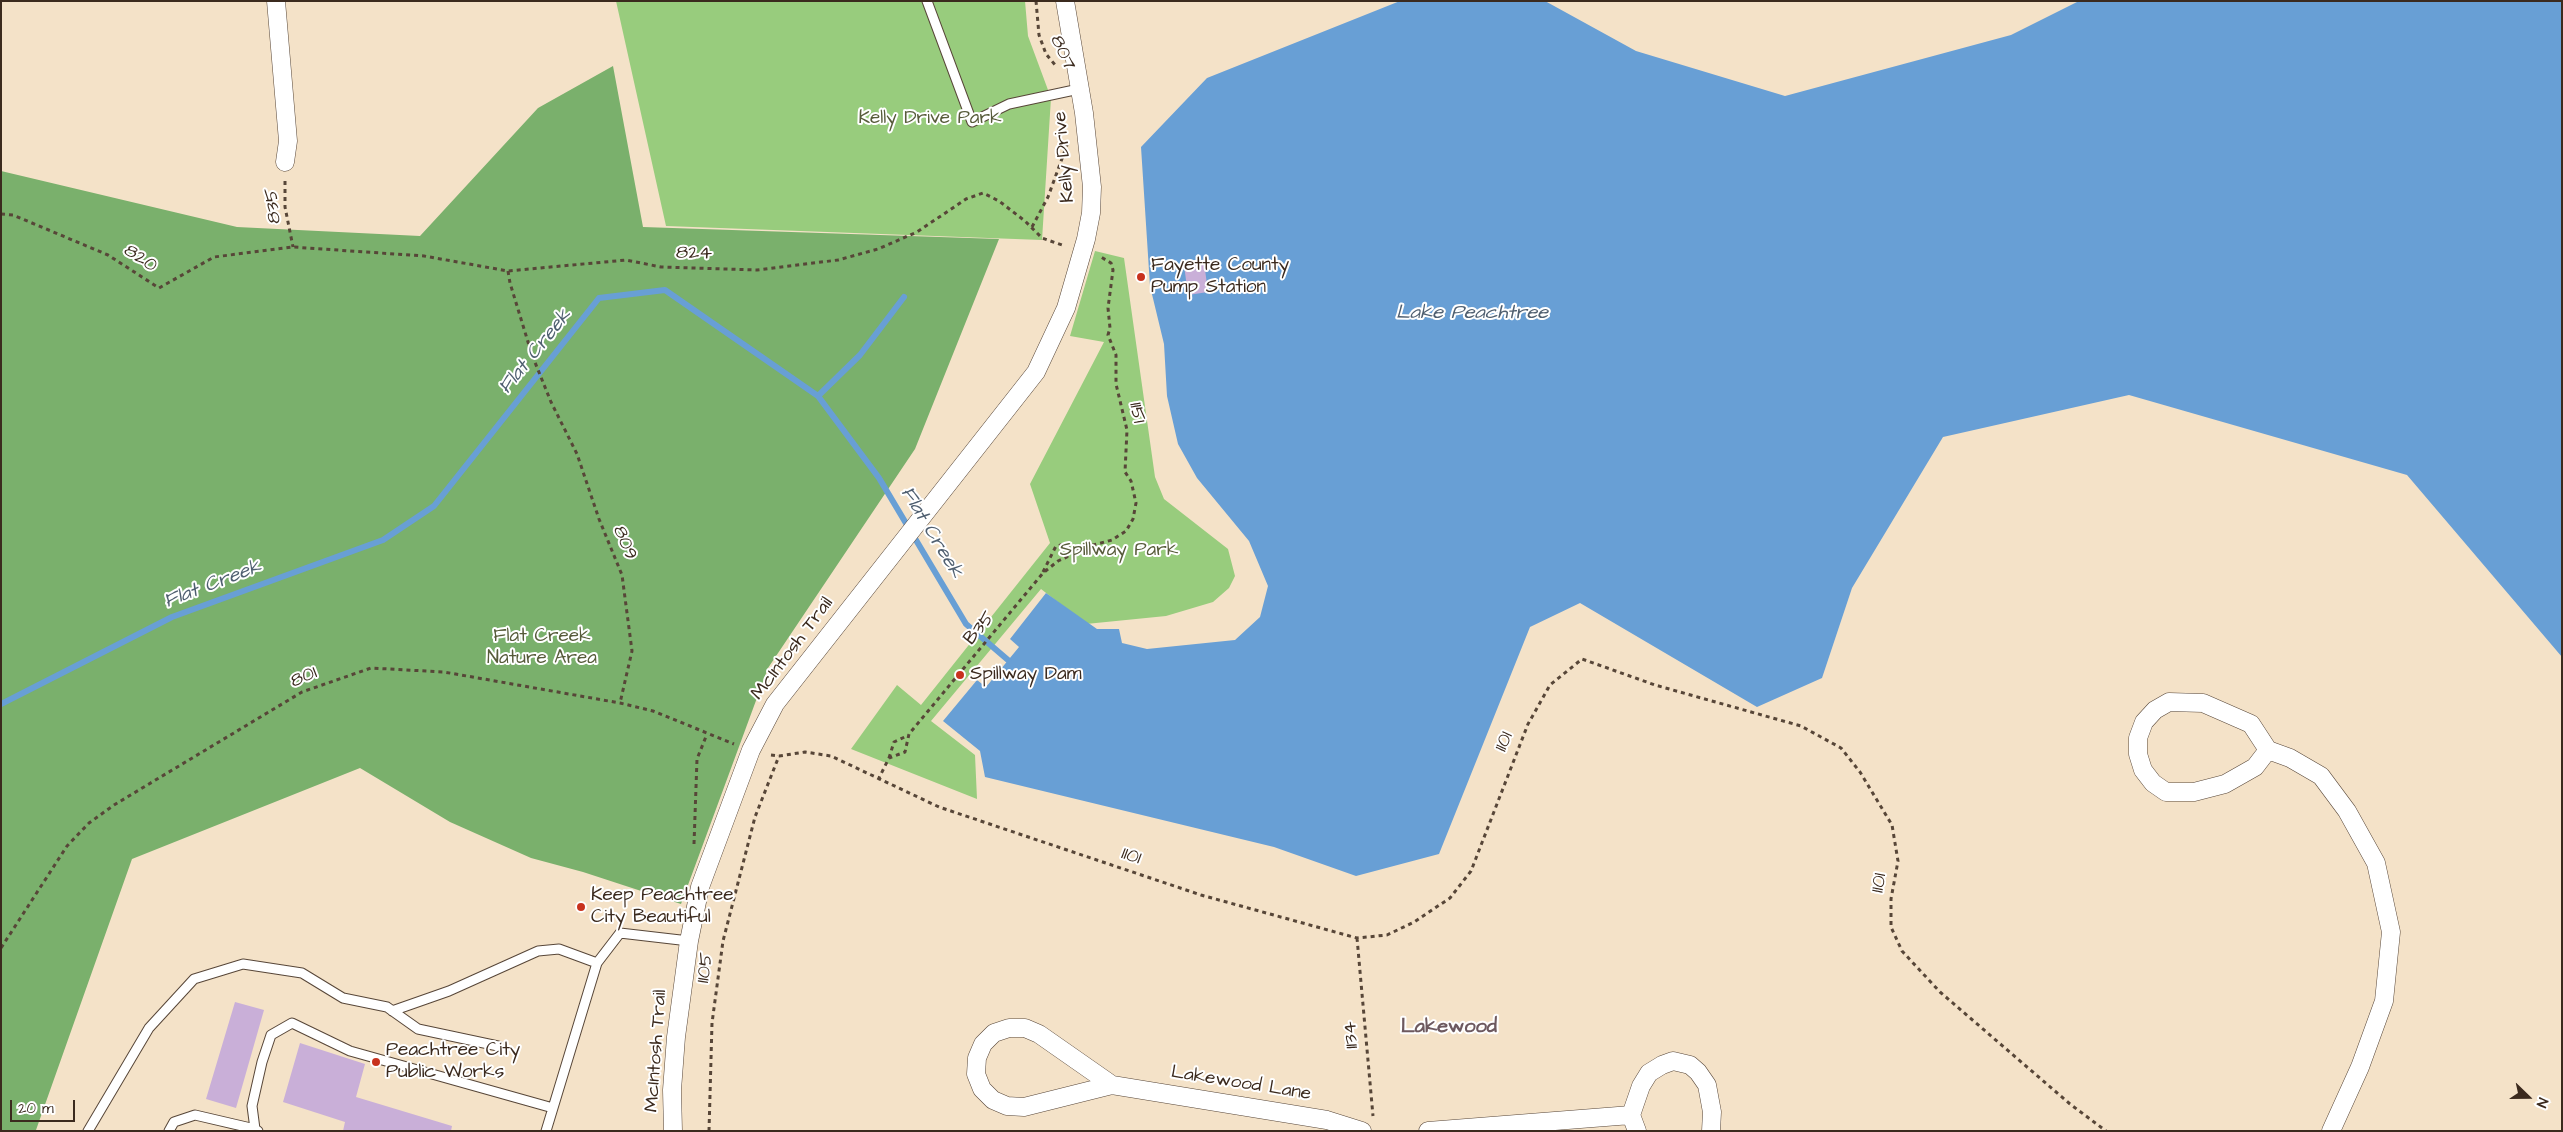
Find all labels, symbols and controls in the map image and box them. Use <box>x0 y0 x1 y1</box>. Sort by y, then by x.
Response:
street label: 807 <box>1044 32 1080 74</box>
park label: Kelly Drive Park <box>858 108 1002 130</box>
street label: Kelly Drive <box>1050 110 1080 204</box>
street label: 835 <box>261 187 287 225</box>
street label: 820 <box>119 240 161 278</box>
street label: 824 <box>676 242 712 266</box>
place label: Fayette County Pump Station <box>1151 255 1289 299</box>
marker: Fayette County Pump Station <box>1135 271 1147 283</box>
water label: Lake Peachtree <box>1396 302 1548 326</box>
water label: Flat Creek <box>494 305 578 399</box>
street label: 1151 <box>1123 400 1149 426</box>
water label: Flat Creek <box>894 483 968 583</box>
street label: 809 <box>607 522 641 564</box>
park label: Spillway Park <box>1060 540 1178 562</box>
water label: Flat Creek <box>161 555 265 615</box>
street label: McIntosh Trail <box>747 593 839 705</box>
street label: B35 <box>959 608 1001 650</box>
park label: Flat Creek Nature Area <box>487 626 597 670</box>
street label: 801 <box>287 662 321 694</box>
place label: Spillway Dam <box>970 664 1081 686</box>
marker: Spillway Dam <box>954 669 966 681</box>
street label: 1101 <box>1491 729 1519 755</box>
street label: 1101 <box>1118 843 1144 871</box>
street label: 1101 <box>1867 872 1893 894</box>
place label: Keep Peachtree City Beautiful <box>591 885 733 929</box>
marker: Keep Peachtree City Beautiful <box>575 901 587 913</box>
street label: 1105 <box>693 952 719 984</box>
street label: McIntosh Trail <box>641 989 673 1113</box>
district label: Lakewood <box>1401 1016 1497 1040</box>
street label: 1134 <box>1339 1020 1365 1050</box>
place label: Peachtree City Public Works <box>386 1040 520 1084</box>
marker: Peachtree City Public Works <box>370 1056 382 1068</box>
street label: Lakewood Lane <box>1169 1062 1313 1106</box>
north arrow <box>2503 1072 2553 1122</box>
scale bar <box>12 1090 78 1122</box>
text: N <box>2531 1095 2553 1110</box>
text: 20 m <box>18 1098 54 1119</box>

